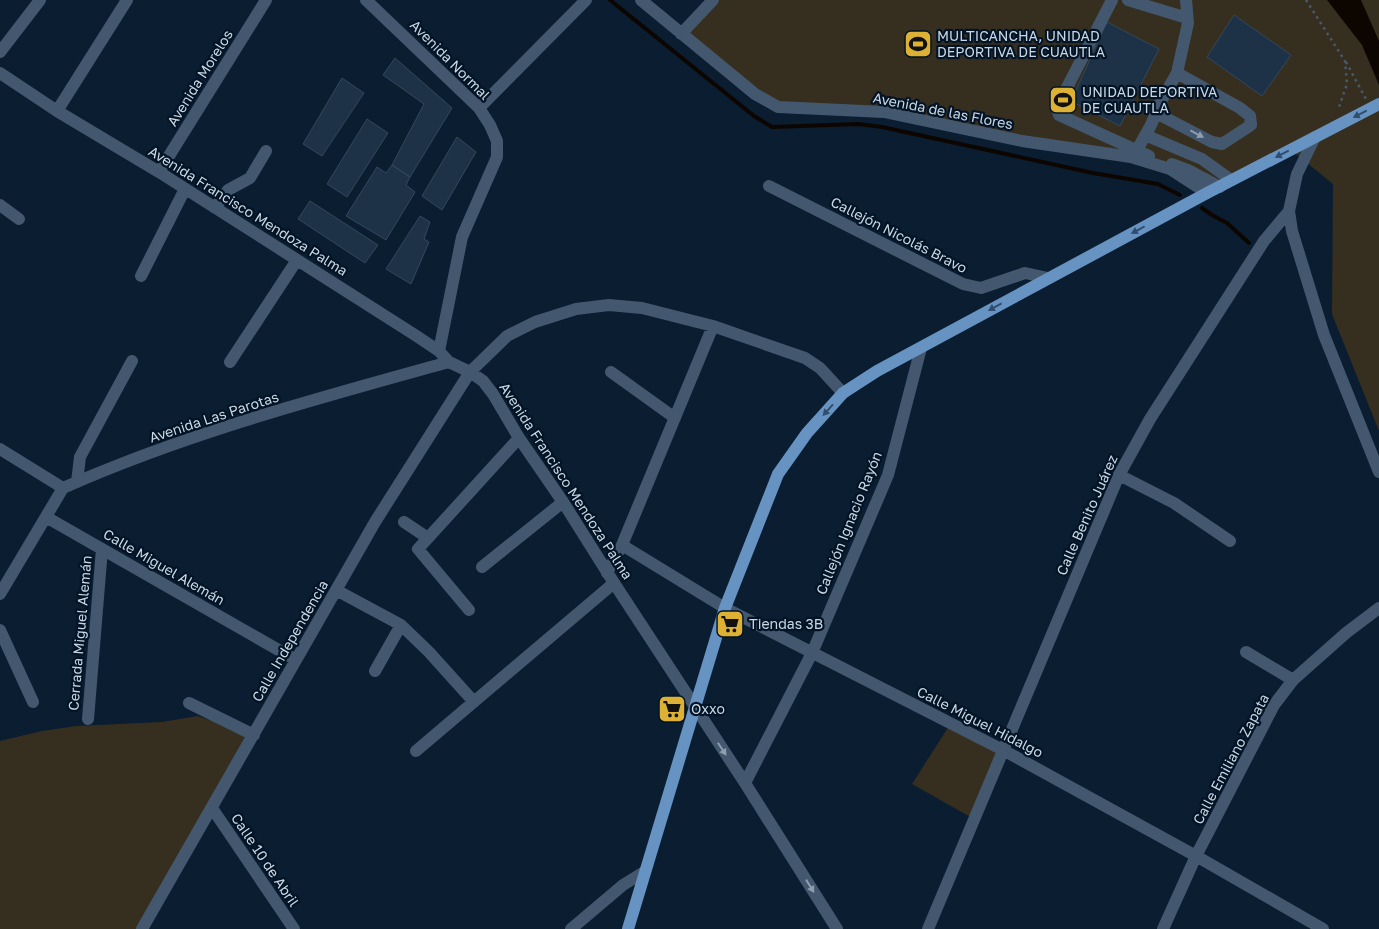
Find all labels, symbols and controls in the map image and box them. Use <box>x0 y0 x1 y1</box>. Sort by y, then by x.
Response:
street label: Avenida Normal <box>407 16 494 103</box>
street label: Avenida Morelos <box>163 26 236 129</box>
place label: MULTICANCHA, UNIDAD DEPORTIVA DE CUAUTLA <box>937 27 1106 60</box>
sports icon: MULTICANCHA, UNIDAD DEPORTIVA DE CUAUTLA <box>903 29 933 59</box>
place label: UNIDAD DEPORTIVA DE CUAUTLA <box>1082 83 1218 116</box>
sports icon: UNIDAD DEPORTIVA DE CUAUTLA <box>1048 85 1078 115</box>
street label: Avenida de las Flores <box>872 89 1014 132</box>
one-way arrow <box>1353 110 1367 118</box>
one-way arrow <box>1189 130 1204 138</box>
street label: Avenida Francisco Mendoza Palma <box>146 142 351 279</box>
one-way arrow <box>1275 150 1289 158</box>
street label: Callejón Nicolás Bravo <box>828 193 970 276</box>
one-way arrow <box>1131 226 1145 234</box>
one-way arrow <box>988 303 1002 311</box>
street label: Avenida Francisco Mendoza Palma <box>496 379 636 582</box>
street label: Avenida Las Parotas <box>147 388 281 445</box>
one-way arrow <box>822 403 834 415</box>
street label: Callejón Ignacio Rayón <box>812 449 885 597</box>
street label: Calle Benito Juárez <box>1052 452 1121 578</box>
street label: Calle Miguel Alemán <box>101 525 228 608</box>
street label: Cerrada Miguel Alemán <box>64 555 95 711</box>
street label: Calle Independencia <box>248 577 331 705</box>
supermarket icon: Tiendas 3B <box>715 609 745 639</box>
place label: Tiendas 3B <box>749 615 823 632</box>
street label: Calle Miguel Hidalgo <box>914 682 1046 761</box>
street label: Calle Emiliano Zapata <box>1189 691 1272 827</box>
supermarket icon: Oxxo <box>657 694 687 724</box>
place label: Oxxo <box>691 700 725 717</box>
one-way arrow <box>718 742 727 756</box>
street label: Calle 10 de Abril <box>228 810 303 910</box>
one-way arrow <box>805 880 814 893</box>

